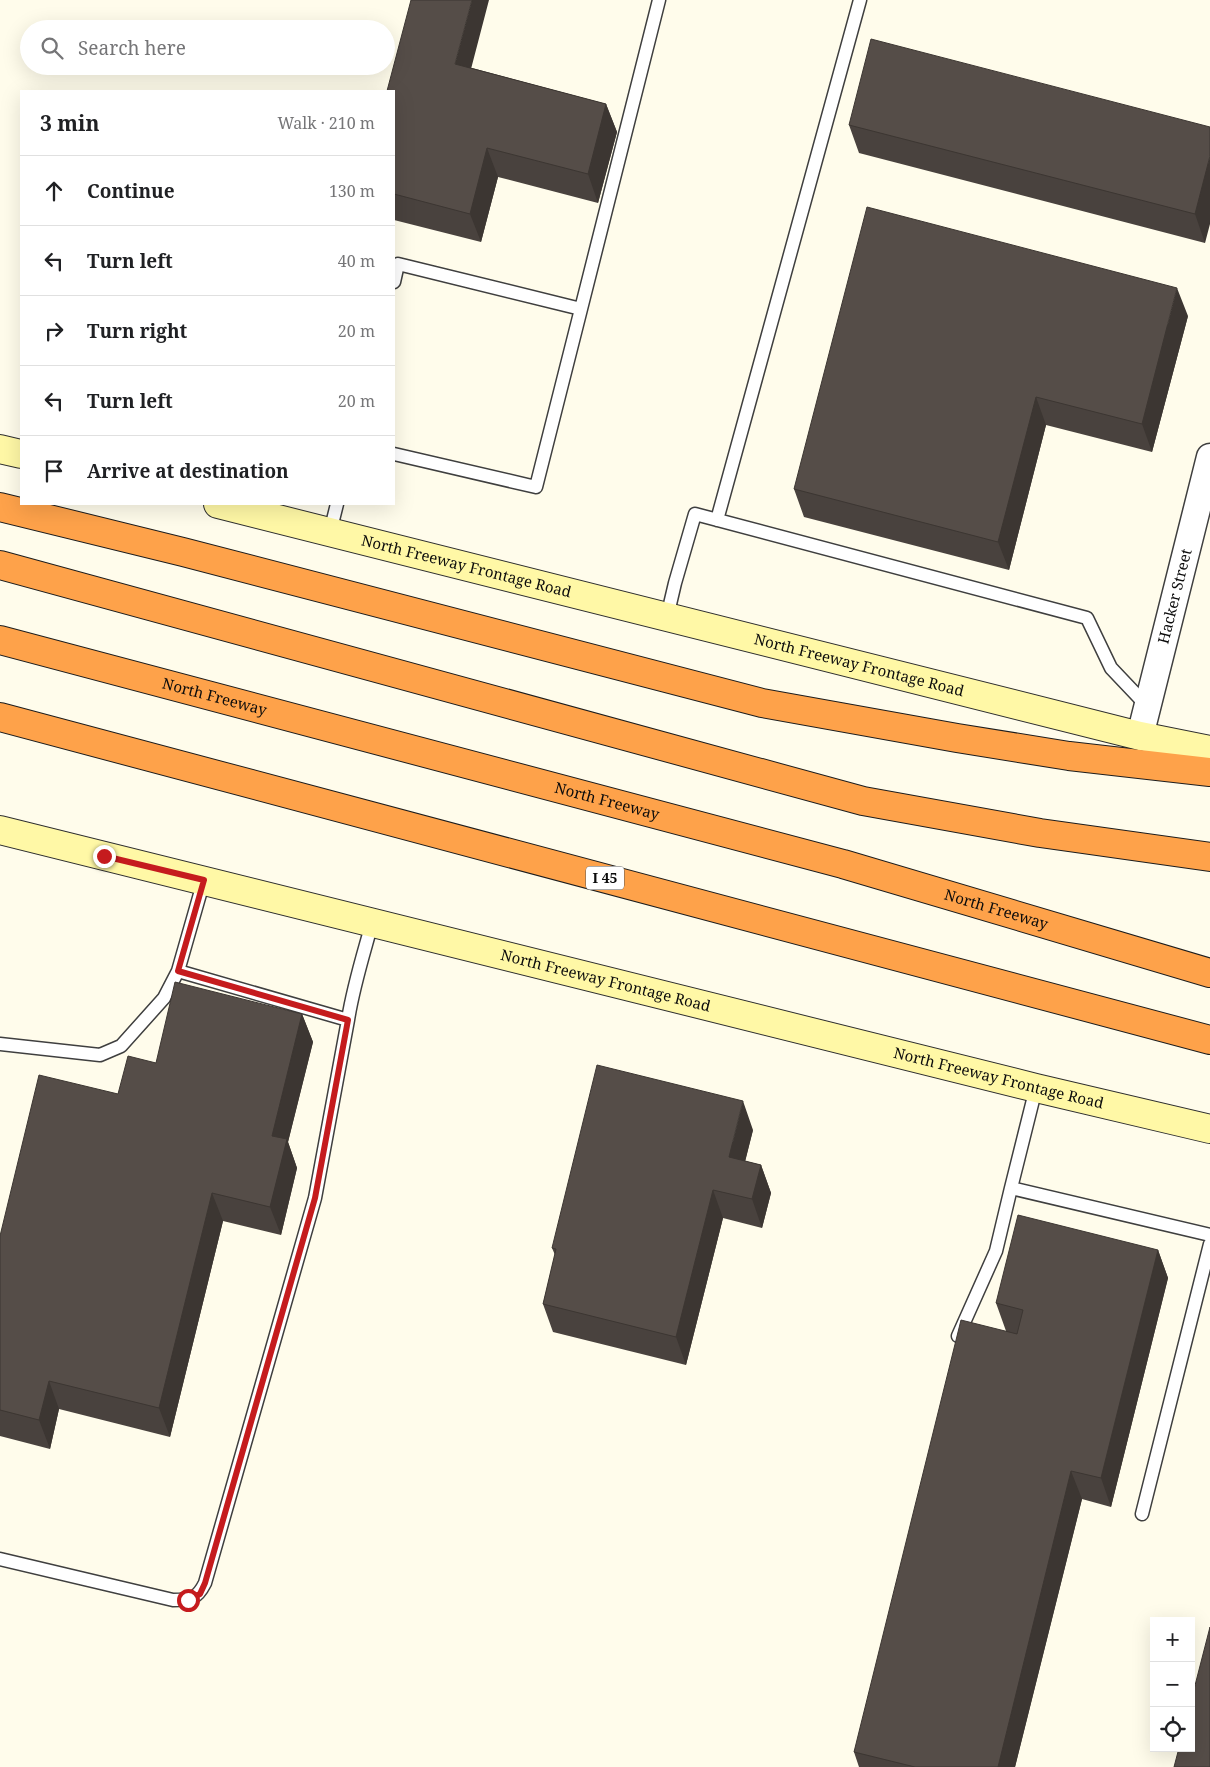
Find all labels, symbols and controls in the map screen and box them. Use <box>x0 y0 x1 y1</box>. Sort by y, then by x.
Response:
search box <box>20 20 395 75</box>
icon: search <box>38 34 66 62</box>
text: Search here <box>78 35 186 61</box>
text: 3 min <box>40 109 99 137</box>
text: Walk · 210 m <box>278 112 375 134</box>
icon: ahead <box>40 177 68 205</box>
text: Continue <box>87 178 175 204</box>
text: 130 m <box>329 180 375 202</box>
icon: left <box>40 247 68 275</box>
text: Turn left <box>87 248 173 274</box>
text: 40 m <box>338 250 375 272</box>
icon: right <box>40 317 68 345</box>
text: Turn right <box>87 318 187 344</box>
text: 20 m <box>338 320 375 342</box>
icon: left <box>40 387 68 415</box>
text: Turn left <box>87 388 173 414</box>
text: 20 m <box>338 390 375 412</box>
icon: arrive <box>40 457 68 485</box>
text: Arrive at destination <box>87 458 289 484</box>
street label: North Freeway Frontage Road <box>360 529 573 602</box>
street label: Hacker Street <box>1153 547 1196 646</box>
street label: North Freeway Frontage Road <box>752 628 966 700</box>
street label: North Freeway <box>160 673 270 720</box>
street label: North Freeway <box>553 777 662 824</box>
route end <box>93 845 116 868</box>
road number: I 45 <box>586 866 624 890</box>
street label: North Freeway <box>942 884 1051 934</box>
street label: North Freeway Frontage Road <box>499 944 713 1016</box>
street label: North Freeway Frontage Road <box>892 1042 1106 1113</box>
route start <box>177 1589 200 1612</box>
map controls <box>1150 1617 1195 1752</box>
button: + <box>1150 1617 1195 1662</box>
button: − <box>1150 1662 1195 1707</box>
button: locate <box>1150 1707 1195 1752</box>

